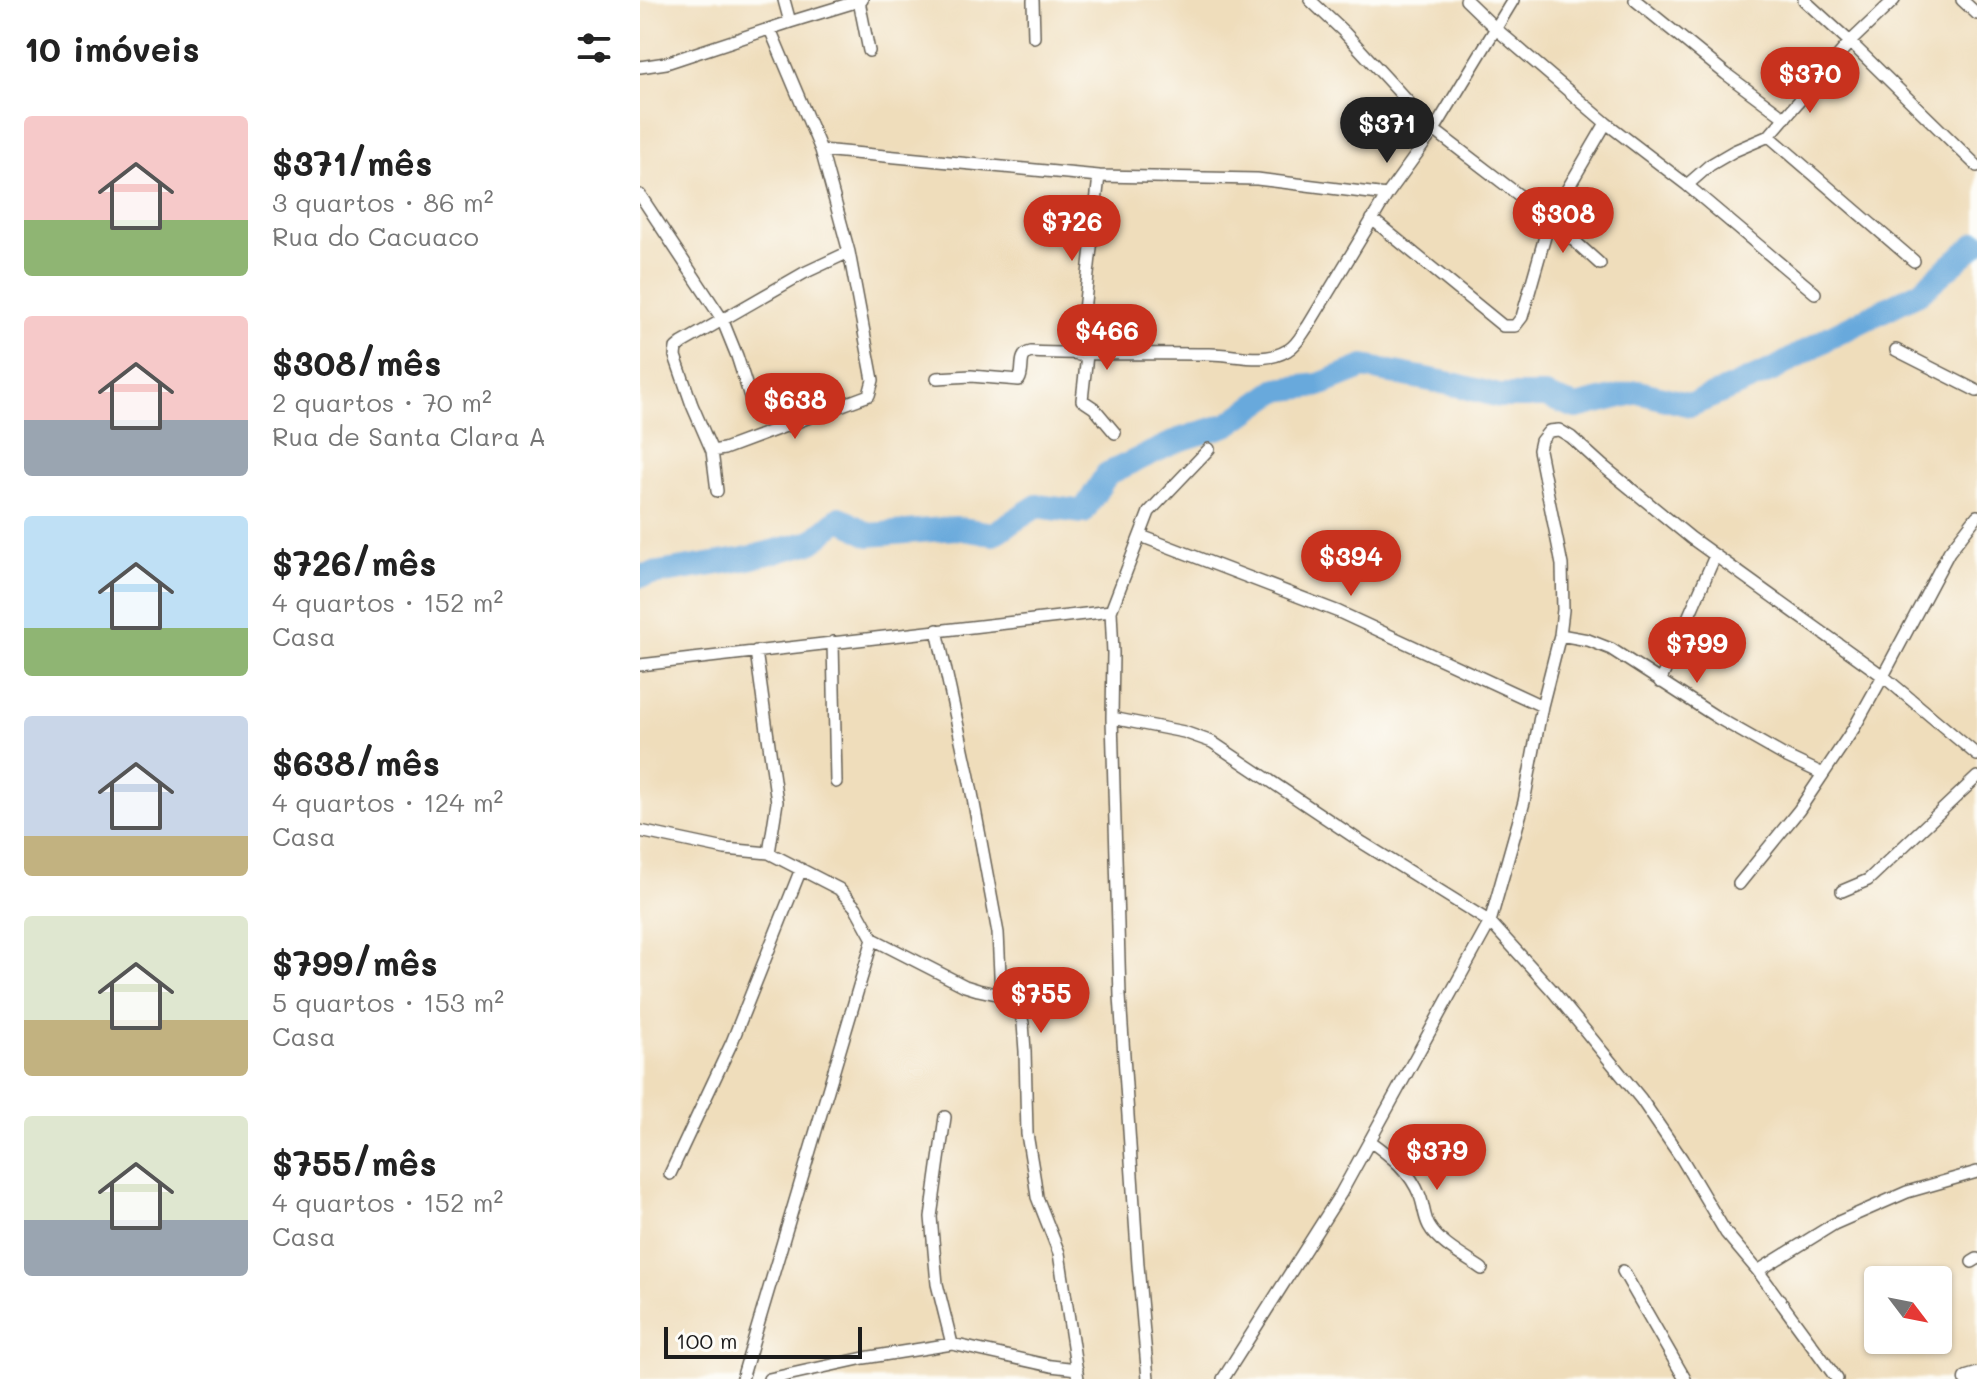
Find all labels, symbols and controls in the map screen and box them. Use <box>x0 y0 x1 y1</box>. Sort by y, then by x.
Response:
text: 10 imóveis <box>24 26 200 71</box>
icon: filters <box>572 26 616 70</box>
pin: $370 <box>1763 47 1857 115</box>
text: $370 <box>1779 56 1841 90</box>
pin: $371 <box>1340 97 1434 165</box>
text: $371 <box>1358 106 1416 140</box>
text: $371/mês <box>272 140 432 185</box>
icon: home <box>88 148 184 244</box>
text: 3 quartos · 86 m² <box>272 185 493 219</box>
pin: $308 <box>1516 187 1610 255</box>
pin: $726 <box>1025 195 1119 263</box>
text: $308 <box>1531 196 1595 230</box>
text: $726 <box>1042 204 1102 238</box>
text: Rua do Cacuaco <box>272 219 479 253</box>
pin: $466 <box>1060 304 1154 372</box>
text: $466 <box>1075 313 1139 347</box>
text: $308/mês <box>272 340 441 385</box>
icon: home <box>88 348 184 444</box>
pin: $638 <box>748 373 842 441</box>
text: $638 <box>763 382 827 416</box>
text: 2 quartos · 70 m² <box>272 385 492 419</box>
text: Rua de Santa Clara A <box>272 419 546 453</box>
pin: $394 <box>1304 530 1398 598</box>
text: $394 <box>1319 539 1383 573</box>
text: $726/mês <box>272 540 436 585</box>
icon: home <box>88 548 184 644</box>
text: 4 quartos · 152 m² <box>272 585 503 619</box>
pin: $799 <box>1650 617 1744 685</box>
text: Casa <box>272 619 336 653</box>
text: $799 <box>1666 626 1728 660</box>
text: $638/mês <box>272 740 440 785</box>
icon: home <box>88 748 184 844</box>
text: 4 quartos · 124 m² <box>272 785 503 819</box>
text: Casa <box>272 819 336 853</box>
text: $799/mês <box>272 940 438 985</box>
icon: home <box>88 948 184 1044</box>
pin: $755 <box>994 967 1088 1035</box>
text: $755 <box>1011 976 1071 1010</box>
text: 5 quartos · 153 m² <box>272 985 504 1019</box>
text: Casa <box>272 1019 336 1053</box>
pin: $379 <box>1390 1124 1484 1192</box>
text: $379 <box>1406 1133 1468 1167</box>
text: $755/mês <box>272 1140 437 1185</box>
icon: home <box>88 1148 184 1244</box>
text: 4 quartos · 152 m² <box>272 1185 503 1219</box>
text: Casa <box>272 1219 336 1253</box>
north arrow <box>1864 1266 1952 1354</box>
map controls <box>1864 1266 1952 1354</box>
scale bar <box>664 1323 862 1359</box>
text: 100 m <box>676 1326 738 1355</box>

